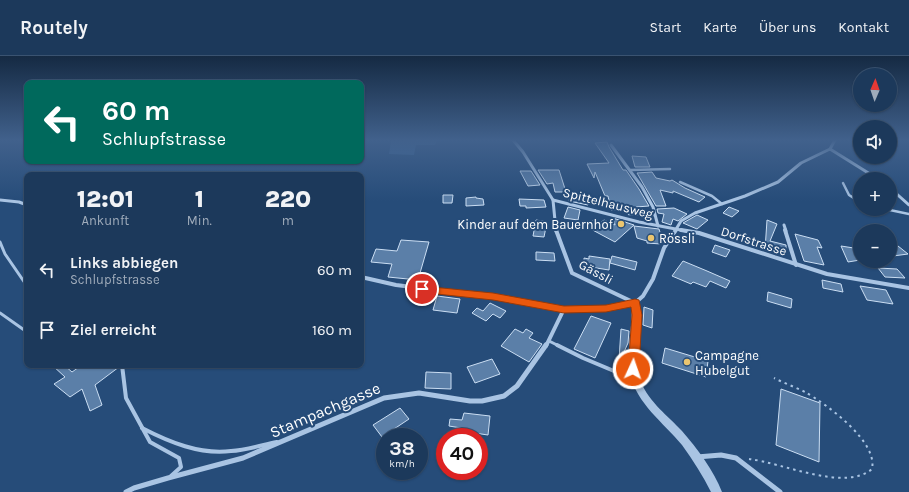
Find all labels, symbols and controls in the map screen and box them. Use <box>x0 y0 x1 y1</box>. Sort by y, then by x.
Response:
text: Routely <box>20 17 88 39</box>
text: Start <box>649 19 681 36</box>
text: Karte <box>703 19 737 36</box>
text: Über uns <box>759 19 816 36</box>
text: Kontakt <box>838 19 889 36</box>
north arrow <box>853 68 897 112</box>
map controls <box>853 68 897 268</box>
text: 60 m <box>102 94 170 127</box>
icon: left <box>36 96 88 148</box>
button: sound <box>853 120 897 164</box>
text: Schlupfstrasse <box>102 128 226 150</box>
button: + <box>853 172 897 216</box>
text: 12:01 <box>77 185 134 213</box>
text: 1 <box>195 185 204 213</box>
text: 220 <box>265 185 311 213</box>
street label: Spittelhausweg <box>561 185 655 222</box>
text: Ankunft <box>82 213 129 228</box>
text: Min. <box>187 213 212 228</box>
text: m <box>282 213 294 228</box>
place label: Kinder auf dem Bauernhof <box>457 217 614 232</box>
marker: Kinder auf dem Bauernhof <box>616 219 626 229</box>
street label: Dorfstrasse <box>719 223 789 259</box>
button: − <box>853 224 897 268</box>
place label: Rössli <box>659 231 695 246</box>
marker: Rössli <box>646 233 656 243</box>
text: Links abbiegen <box>70 254 178 272</box>
street label: Gässli <box>576 257 616 287</box>
icon: left <box>36 259 58 281</box>
text: 60 m <box>317 261 352 279</box>
text: Schlupfstrasse <box>70 272 160 287</box>
pin <box>405 272 439 306</box>
icon: arrive <box>411 278 433 300</box>
icon: arrive <box>36 319 58 341</box>
text: Ziel erreicht <box>70 321 156 339</box>
text: 160 m <box>312 321 352 339</box>
position arrow <box>612 348 654 390</box>
place label: Campagne Hubelgut <box>695 348 759 378</box>
marker: Campagne Hubelgut <box>682 357 692 367</box>
street label: Stampachgasse <box>267 378 383 442</box>
speed limit sign: 40 <box>436 428 488 480</box>
text: 38 <box>389 437 415 460</box>
text: km/h <box>389 458 415 470</box>

